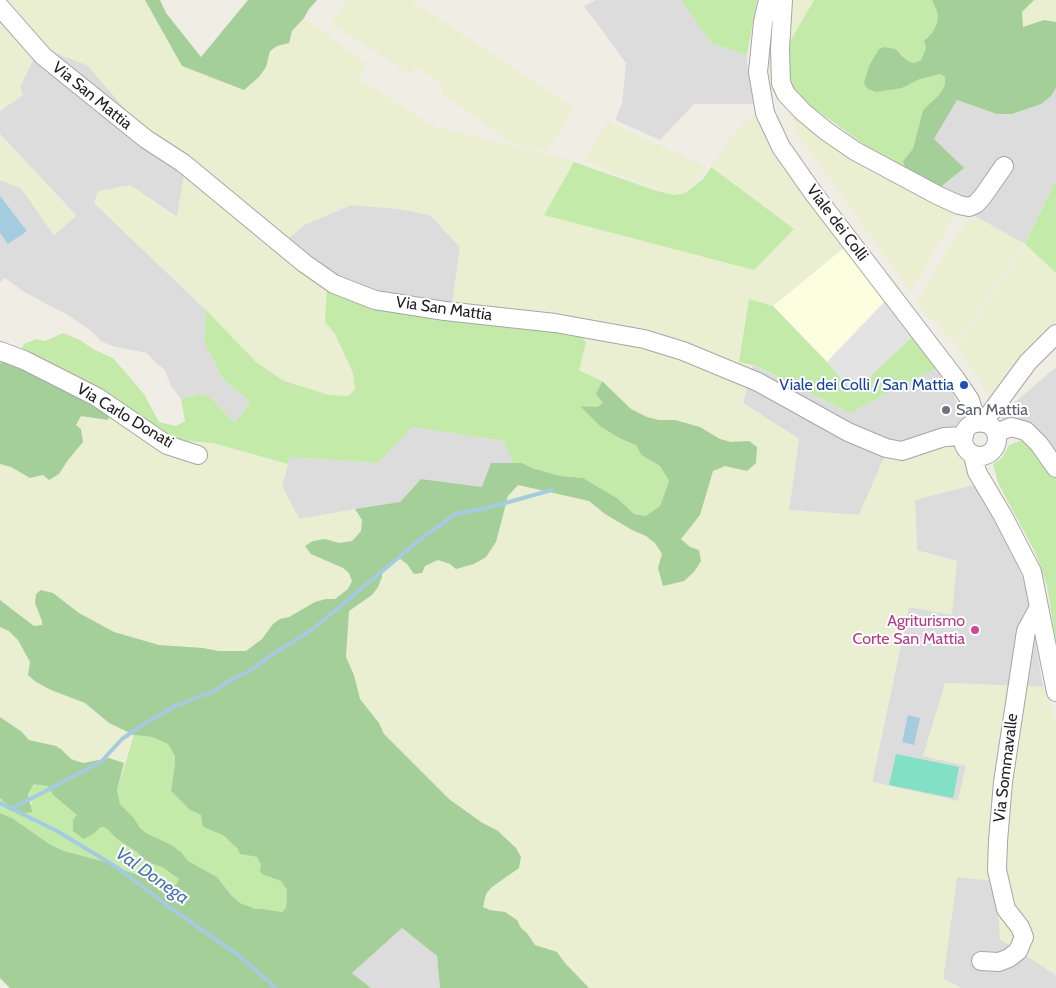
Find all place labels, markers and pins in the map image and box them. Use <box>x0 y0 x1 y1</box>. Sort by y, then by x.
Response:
place label: Viale dei Colli / San Mattia <box>779 375 954 395</box>
marker: Viale dei Colli / San Mattia <box>958 379 970 391</box>
place label: San Mattia <box>956 400 1028 420</box>
marker: San Mattia <box>940 404 952 416</box>
place label: Agriturismo Corte San Mattia <box>853 611 965 649</box>
marker: Agriturismo Corte San Mattia <box>969 624 981 636</box>

